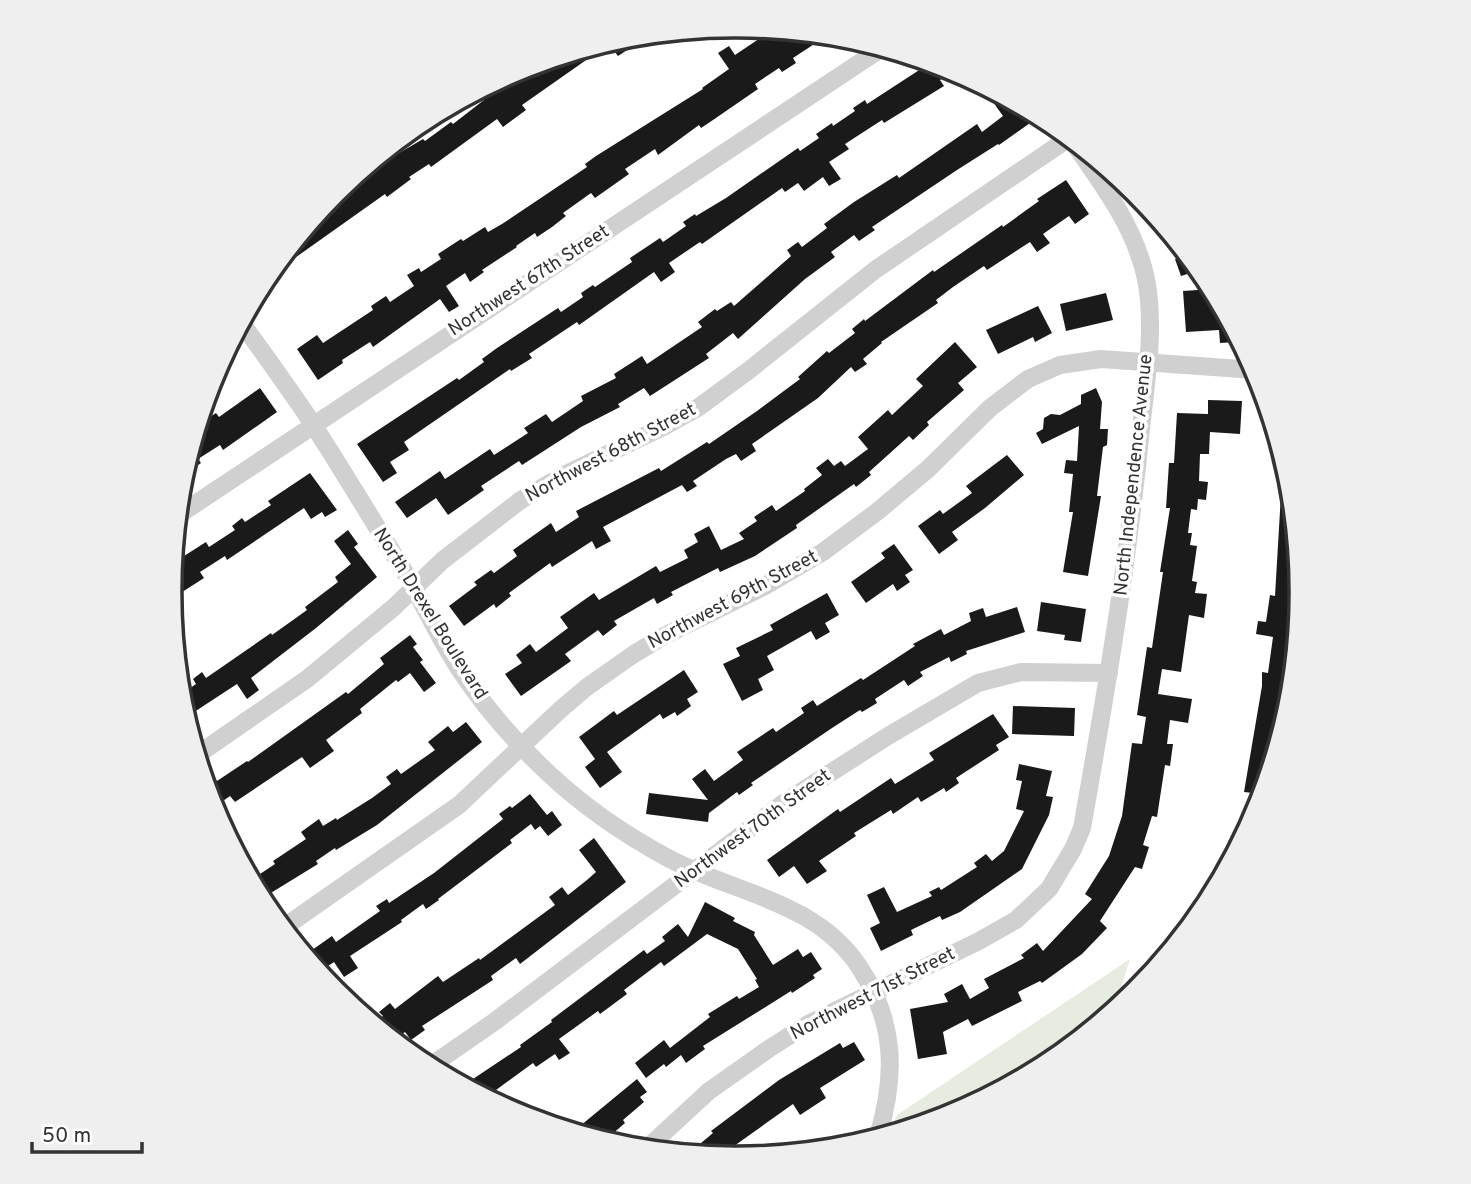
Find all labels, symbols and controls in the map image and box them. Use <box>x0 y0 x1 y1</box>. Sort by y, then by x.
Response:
street label: Northwest 67th Street <box>444 220 614 342</box>
street label: North Independence Avenue <box>1109 353 1159 597</box>
street label: Northwest 68th Street <box>522 398 700 508</box>
street label: North Drexel Boulevard <box>367 524 493 704</box>
street label: Northwest 69th Street <box>644 545 822 655</box>
street label: Northwest 70th Street <box>670 764 836 894</box>
street label: Northwest 71st Street <box>787 942 959 1046</box>
scale bar <box>32 1110 142 1154</box>
text: 50 m <box>42 1123 91 1150</box>

